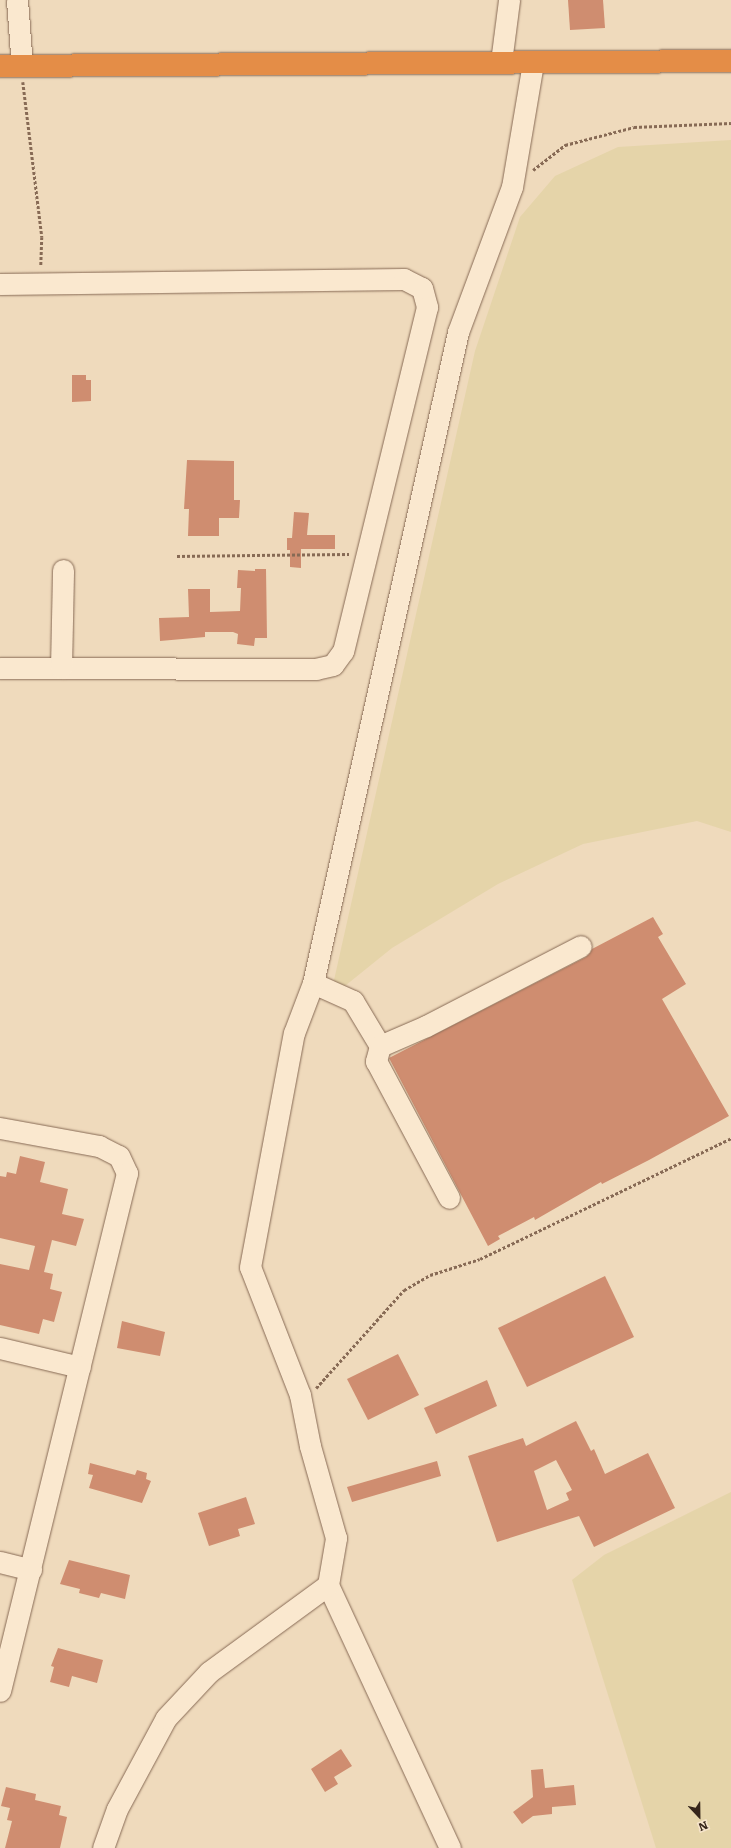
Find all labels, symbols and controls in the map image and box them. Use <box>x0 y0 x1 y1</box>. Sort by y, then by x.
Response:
north arrow <box>679 1796 719 1836</box>
text: N <box>696 1818 711 1836</box>

